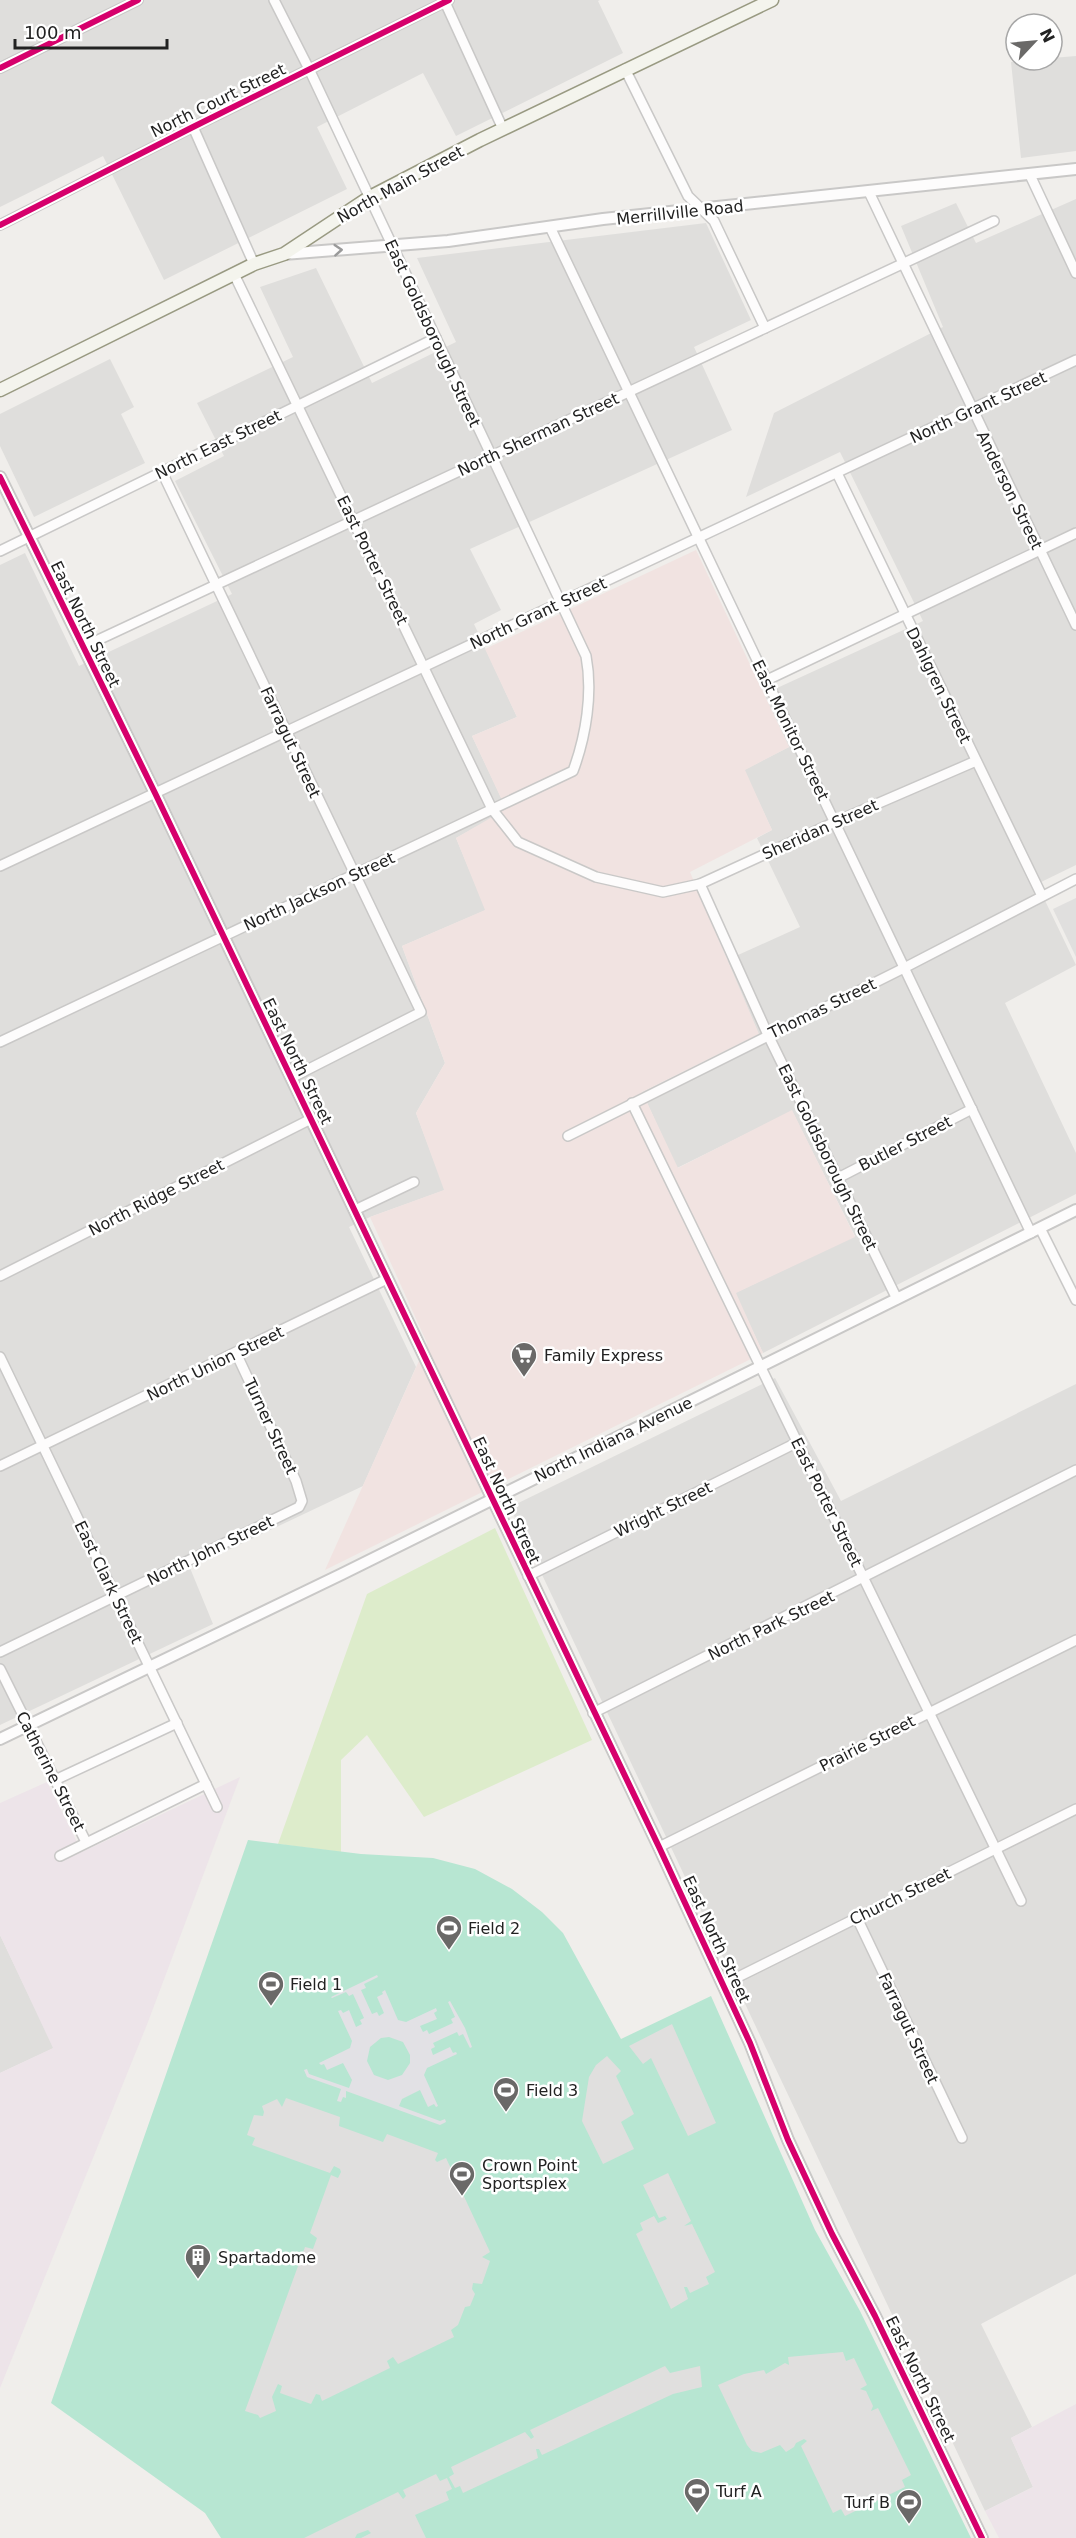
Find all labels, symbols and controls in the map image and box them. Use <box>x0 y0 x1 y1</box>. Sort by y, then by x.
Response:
scale bar <box>15 12 166 50</box>
north arrow <box>1004 12 1064 72</box>
text: 100 m <box>24 22 82 43</box>
text: N <box>1036 25 1059 46</box>
street label: North Court Street <box>148 60 289 141</box>
street label: North Main Street <box>334 142 467 227</box>
street label: Merrillville Road <box>616 196 745 229</box>
street label: East Goldsborough Street <box>381 236 484 430</box>
one-way arrow <box>333 243 342 256</box>
street label: North Grant Street <box>907 367 1050 447</box>
street label: North Sherman Street <box>455 389 622 480</box>
street label: North East Street <box>152 406 284 483</box>
street label: Anderson Street <box>973 428 1047 553</box>
street label: East Porter Street <box>333 492 412 628</box>
street label: East North Street <box>47 558 124 690</box>
street label: North Grant Street <box>467 573 610 653</box>
street label: Dahlgren Street <box>902 624 975 746</box>
street label: East Monitor Street <box>748 657 833 804</box>
street label: Farragut Street <box>256 684 325 801</box>
street label: Sheridan Street <box>759 795 881 864</box>
street label: North Jackson Street <box>241 848 398 935</box>
street label: Thomas Street <box>765 974 879 1043</box>
street label: East North Street <box>259 995 336 1127</box>
street label: East Goldsborough Street <box>774 1061 881 1253</box>
street label: Butler Street <box>855 1112 955 1175</box>
street label: North Ridge Street <box>85 1155 227 1240</box>
street label: North Union Street <box>144 1322 287 1405</box>
supermarket icon: Family Express <box>509 1340 539 1378</box>
place label: Family Express <box>544 1346 663 1365</box>
street label: Turner Street <box>240 1374 301 1477</box>
street label: North Indiana Avenue <box>531 1393 695 1486</box>
street label: East North Street <box>469 1434 544 1567</box>
street label: East Porter Street <box>787 1434 866 1570</box>
street label: Wright Street <box>611 1478 715 1541</box>
street label: North John Street <box>144 1512 277 1589</box>
street label: East Clark Street <box>71 1518 147 1647</box>
street label: North Park Street <box>705 1587 837 1664</box>
street label: Catherine Street <box>12 1708 89 1834</box>
street label: Prairie Street <box>816 1711 918 1776</box>
street label: Church Street <box>846 1864 954 1929</box>
street label: East North Street <box>679 1873 754 2006</box>
sports icon: Field 2 <box>434 1913 464 1951</box>
place label: Field 2 <box>468 1919 520 1938</box>
sports icon: Field 1 <box>256 1969 286 2007</box>
street label: Farragut Street <box>874 1970 943 2087</box>
place label: Field 1 <box>290 1975 342 1994</box>
sports icon: Field 3 <box>491 2075 521 2113</box>
place label: Field 3 <box>526 2081 578 2100</box>
place label: Crown Point Sportsplex <box>482 2156 577 2193</box>
sports icon: Crown Point Sportsplex <box>447 2159 477 2197</box>
building icon: Spartadome <box>183 2242 213 2280</box>
place label: Spartadome <box>218 2248 316 2267</box>
street label: East North Street <box>882 2313 959 2445</box>
sports icon: Turf A <box>682 2476 712 2514</box>
place label: Turf A <box>715 2482 762 2501</box>
sports icon: Turf B <box>894 2487 924 2525</box>
place label: Turf B <box>843 2493 890 2512</box>

